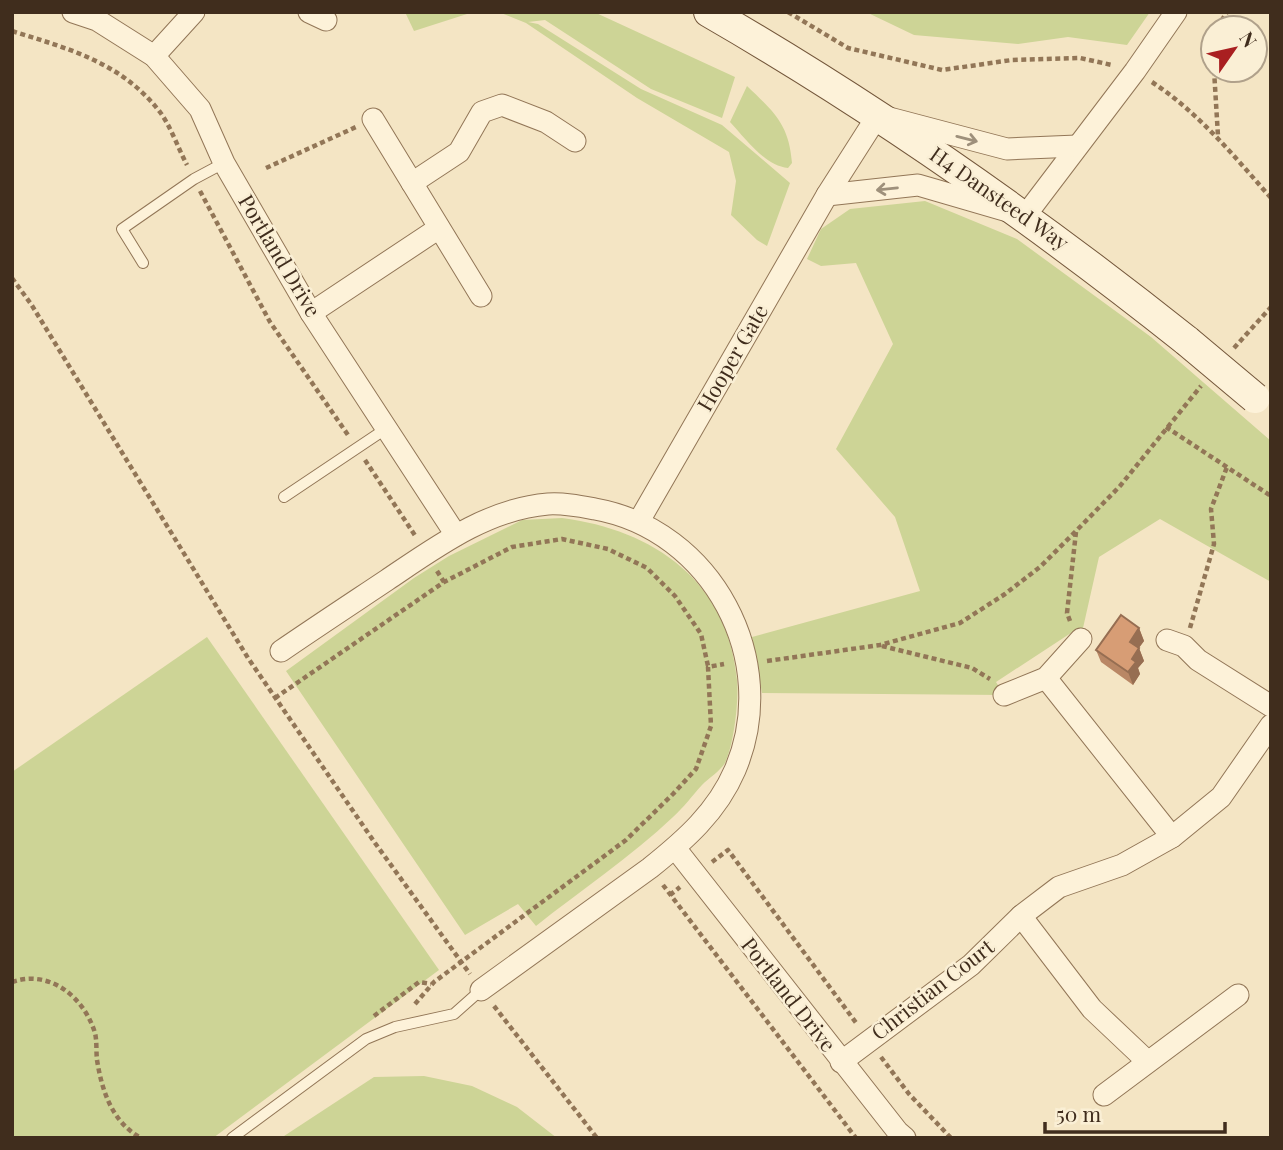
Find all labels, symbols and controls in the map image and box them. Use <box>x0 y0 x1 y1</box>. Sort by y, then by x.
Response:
north arrow <box>1199 14 1269 84</box>
text: N <box>1234 26 1264 52</box>
one-way arrow <box>955 133 978 147</box>
street label: H4 Dansteed Way <box>925 139 1075 256</box>
one-way arrow <box>877 182 899 195</box>
street label: Portland Drive <box>233 189 328 321</box>
street label: Hooper Gate <box>689 299 773 415</box>
street label: Portland Drive <box>736 931 843 1057</box>
street label: Christian Court <box>865 931 999 1045</box>
scale bar <box>1045 1090 1225 1134</box>
text: 50 m <box>1056 1099 1102 1127</box>

